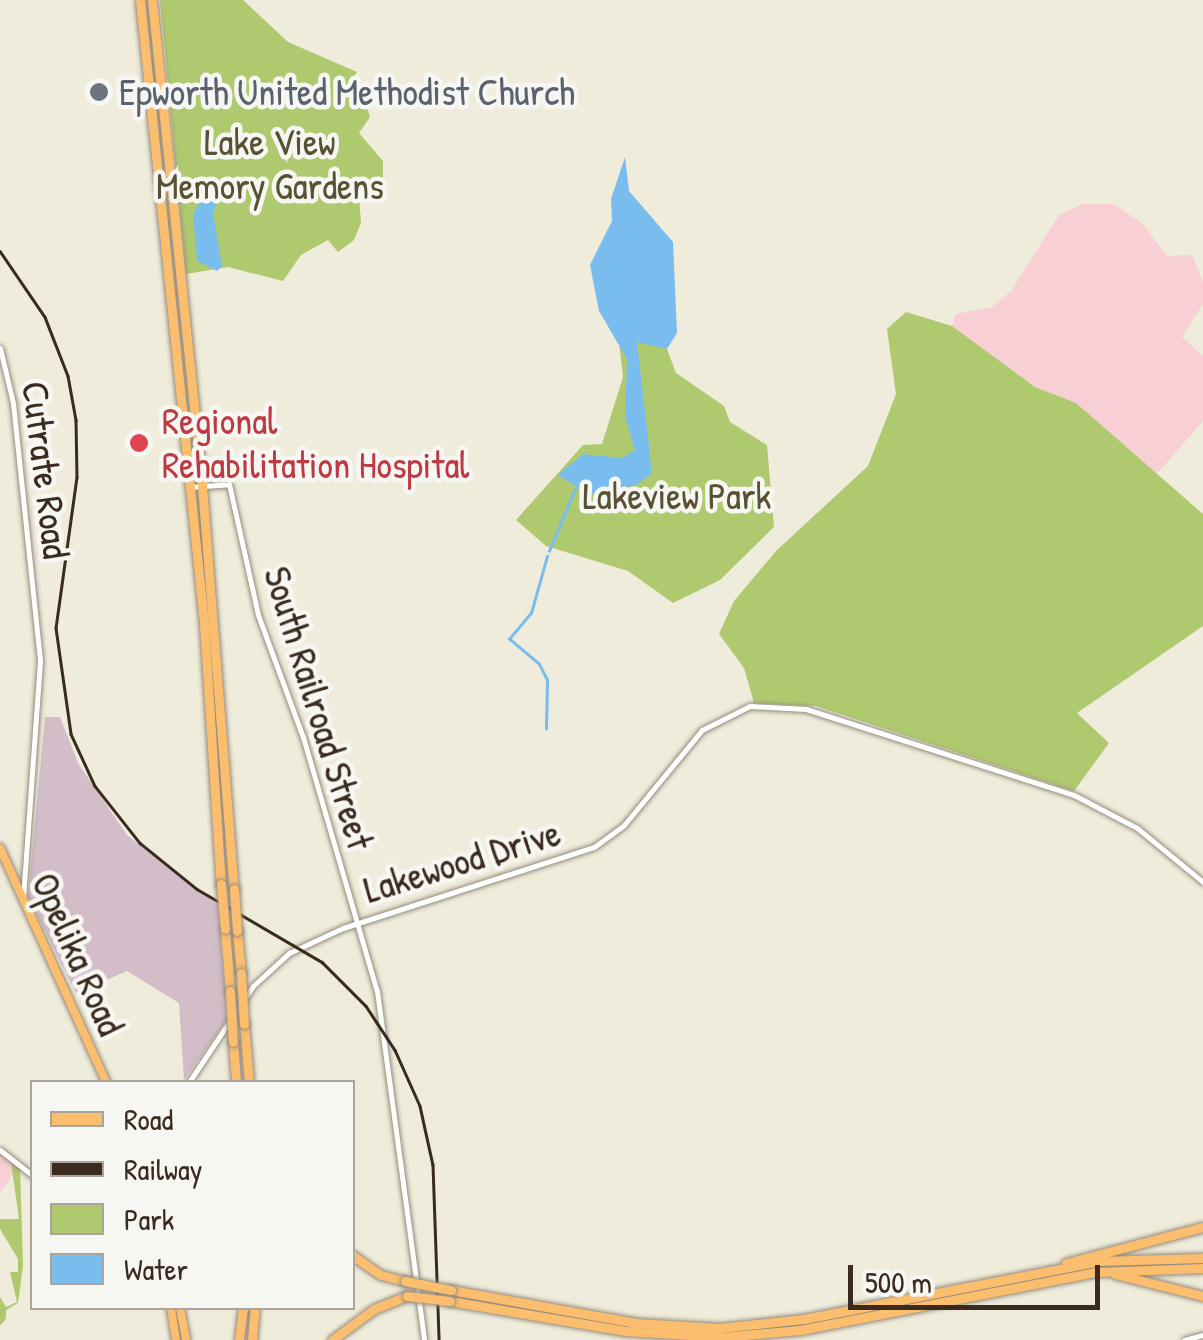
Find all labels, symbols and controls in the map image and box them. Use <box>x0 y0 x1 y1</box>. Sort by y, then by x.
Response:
place label: Epworth United Methodist Church <box>119 69 575 115</box>
marker: Epworth United Methodist Church <box>88 81 110 103</box>
park label: Lake View Memory Gardens <box>156 119 384 208</box>
street label: Cutrate Road <box>13 379 79 561</box>
place label: Regional Rehabilitation Hospital <box>162 398 469 488</box>
marker: Regional Rehabilitation Hospital <box>126 430 152 456</box>
park label: Lakeview Park <box>583 473 771 519</box>
street label: South Railroad Street <box>254 561 384 855</box>
street label: Lakewood Drive <box>358 809 566 913</box>
street label: Opelika Road <box>22 866 134 1042</box>
legend <box>30 1080 355 1310</box>
text: Road <box>124 1099 173 1139</box>
text: Railway <box>124 1149 202 1189</box>
text: Park <box>124 1199 174 1239</box>
scale bar <box>853 1245 1106 1307</box>
text: Water <box>124 1249 188 1289</box>
text: 500 m <box>865 1262 932 1302</box>

